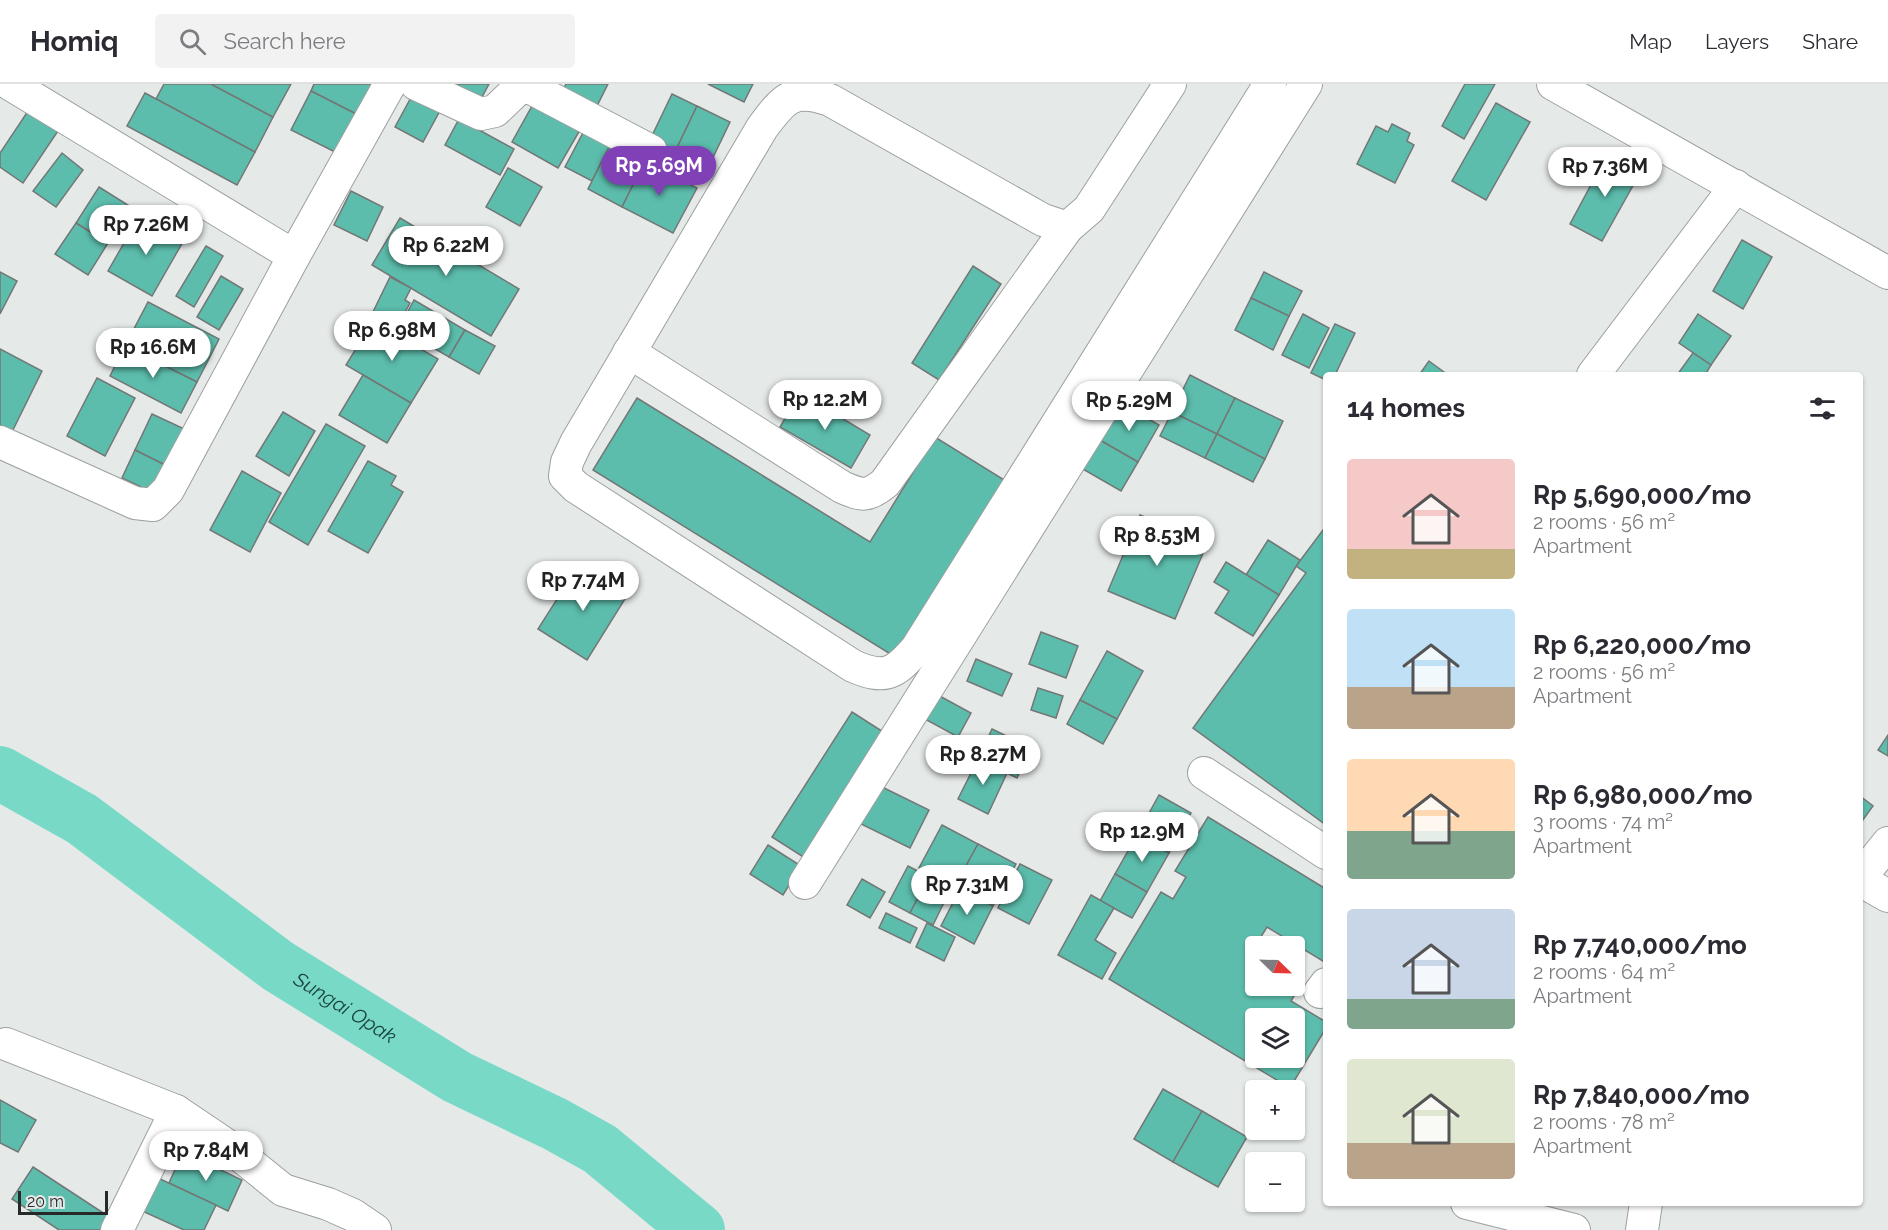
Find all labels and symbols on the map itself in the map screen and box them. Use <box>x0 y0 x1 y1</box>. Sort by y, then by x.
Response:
pin: Rp 5.69M <box>597 146 721 197</box>
pin: Rp 7.36M <box>1543 147 1667 198</box>
pin: Rp 7.26M <box>84 205 208 256</box>
pin: Rp 6.22M <box>384 226 508 277</box>
pin: Rp 6.98M <box>330 311 454 362</box>
pin: Rp 16.6M <box>91 328 215 379</box>
pin: Rp 12.2M <box>763 380 887 431</box>
pin: Rp 5.29M <box>1067 381 1191 432</box>
pin: Rp 8.53M <box>1095 516 1219 567</box>
pin: Rp 7.74M <box>521 561 645 612</box>
pin: Rp 8.27M <box>921 735 1045 786</box>
pin: Rp 12.9M <box>1080 812 1204 863</box>
pin: Rp 7.31M <box>905 865 1029 916</box>
north arrow <box>1245 936 1305 996</box>
water label: Sungai Opak <box>289 966 401 1049</box>
pin: Rp 7.84M <box>144 1131 268 1182</box>
scale bar <box>18 1188 108 1216</box>

